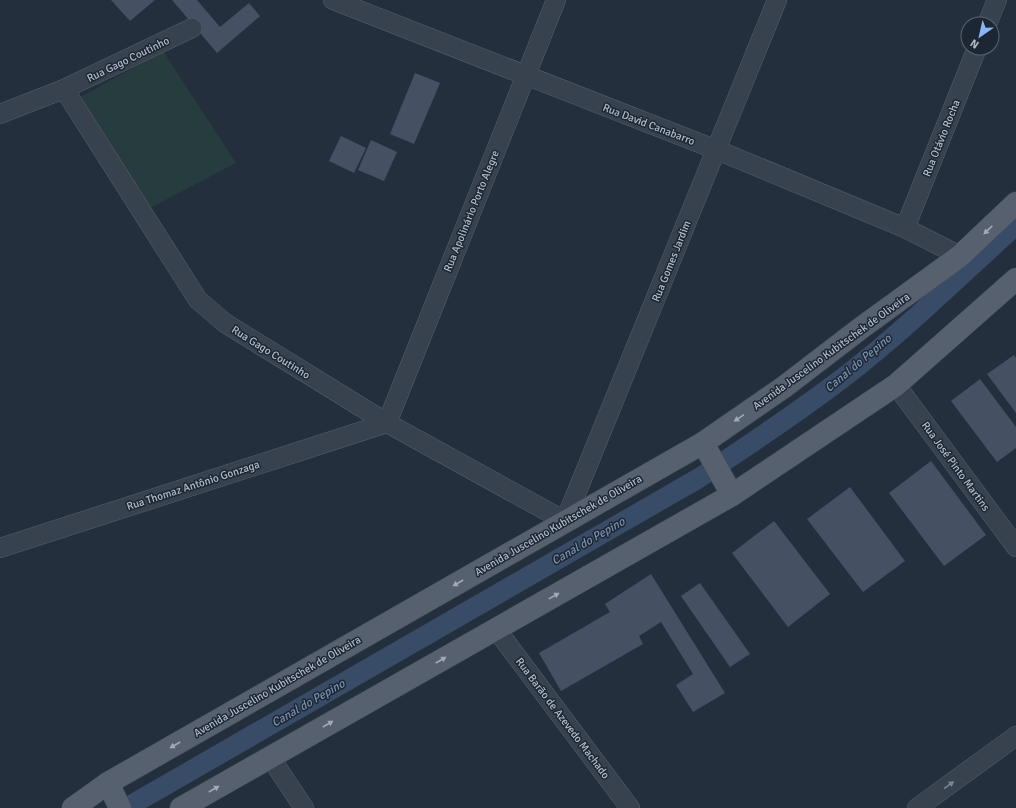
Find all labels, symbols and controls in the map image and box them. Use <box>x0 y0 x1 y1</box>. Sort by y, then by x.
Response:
north arrow <box>960 16 1000 56</box>
street label: Rua Gago Coutinho <box>85 34 172 85</box>
text: N <box>968 36 981 51</box>
street label: Rua Otávio Rocha <box>920 97 963 179</box>
street label: Rua David Canabarro <box>601 101 697 148</box>
street label: Rua Apolinário Porto Alegre <box>441 148 502 274</box>
street label: Rua Gomes Jardim <box>649 218 694 304</box>
one-way arrow <box>983 225 993 235</box>
street label: Avenida Juscelino Kubitschek de Oliveira <box>750 290 913 413</box>
street label: Rua Gago Coutinho <box>229 323 313 382</box>
water label: Canal do Pepino <box>822 331 895 396</box>
one-way arrow <box>734 414 745 422</box>
street label: Rua José Pinto Martins <box>919 419 993 514</box>
street label: Rua Thomaz Antônio Gonzaga <box>125 458 262 513</box>
street label: Avenida Juscelino Kubitschek de Oliveira <box>472 472 644 579</box>
water label: Canal do Pepino <box>549 514 628 568</box>
one-way arrow <box>452 579 464 586</box>
one-way arrow <box>548 593 560 600</box>
street label: Avenida Juscelino Kubitschek de Oliveira <box>191 633 363 740</box>
street label: Rua Barão de Azevedo Machado <box>513 655 612 781</box>
one-way arrow <box>435 657 446 664</box>
water label: Canal do Pepino <box>269 676 348 730</box>
one-way arrow <box>322 721 333 728</box>
one-way arrow <box>170 741 181 748</box>
one-way arrow <box>943 781 954 789</box>
one-way arrow <box>209 785 220 792</box>

